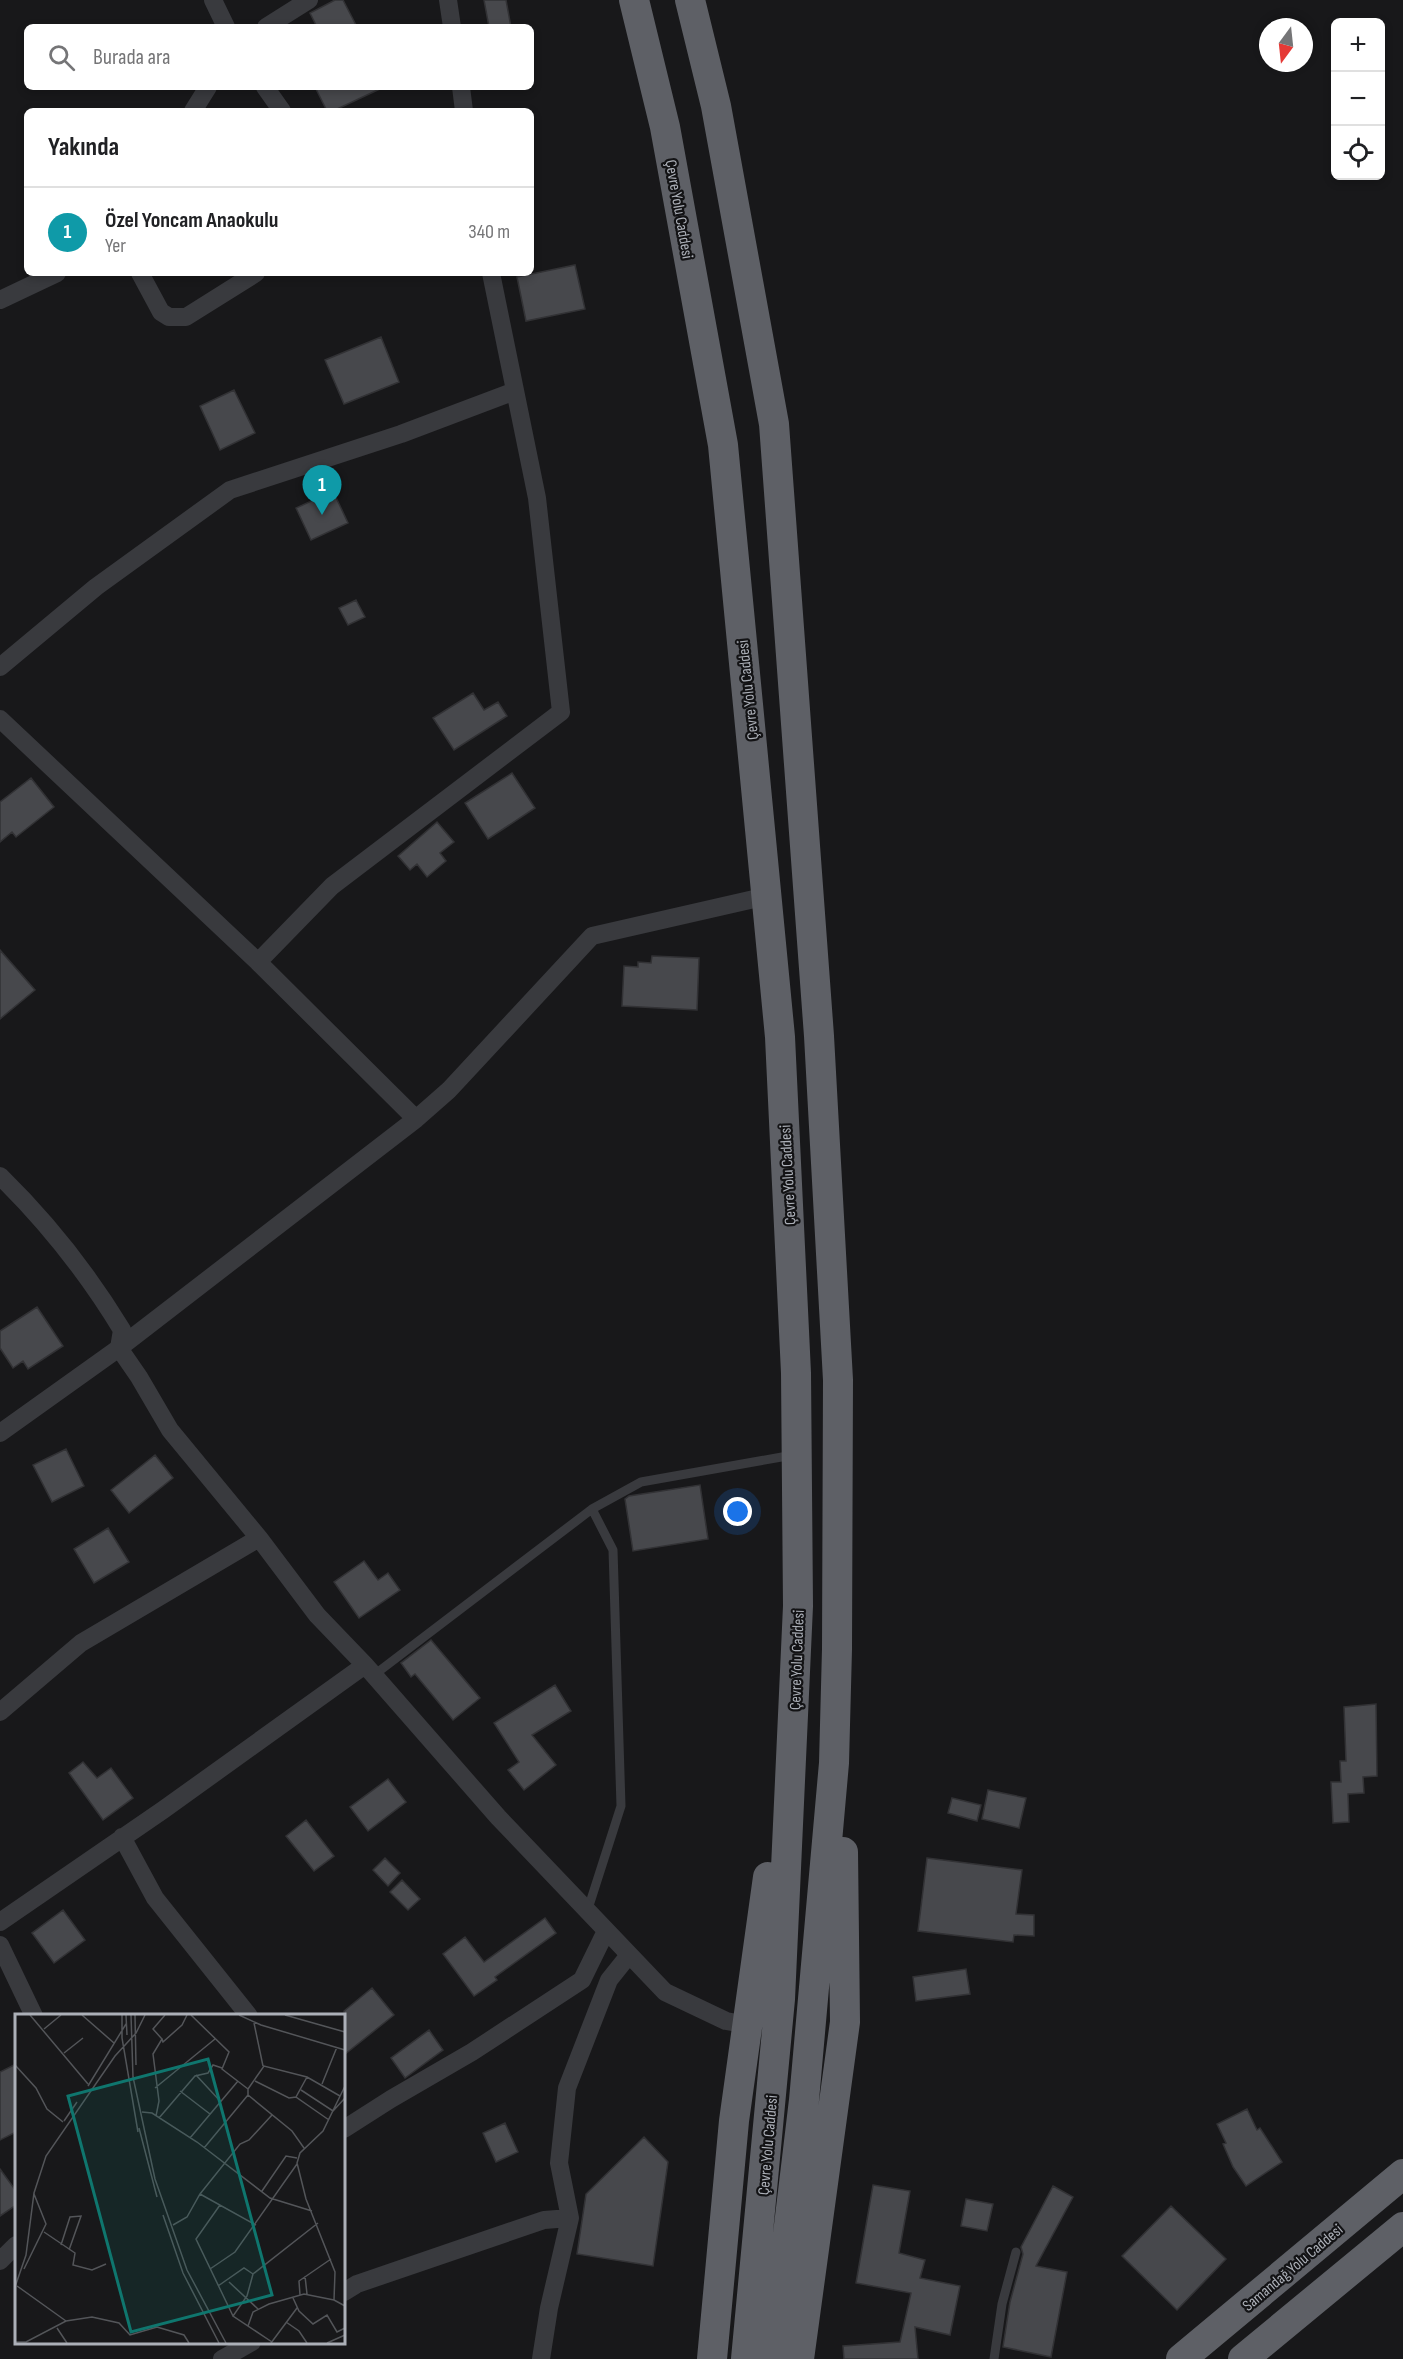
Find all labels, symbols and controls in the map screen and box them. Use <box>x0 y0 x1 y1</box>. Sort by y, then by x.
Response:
north arrow <box>1259 18 1313 72</box>
map controls <box>1331 18 1385 180</box>
button: + <box>1331 18 1385 72</box>
search box <box>24 24 534 90</box>
icon: search <box>45 41 78 74</box>
text: Burada ara <box>93 44 170 71</box>
button: − <box>1331 72 1385 126</box>
button: locate <box>1331 126 1385 180</box>
text: Yakında <box>48 132 119 163</box>
street label: Çevre Yolu Caddesi <box>660 158 697 260</box>
text: Özel Yoncam Anaokulu <box>105 207 278 234</box>
text: 1 <box>64 220 71 244</box>
text: 340 m <box>468 220 510 244</box>
text: Yer <box>105 234 126 258</box>
pin: 1 <box>302 466 342 515</box>
street label: Çevre Yolu Caddesi <box>734 639 763 741</box>
street label: Çevre Yolu Caddesi <box>776 1124 801 1225</box>
your location <box>723 1497 752 1526</box>
street label: Çevre Yolu Caddesi <box>786 1610 809 1711</box>
inset map <box>15 2014 345 2344</box>
street label: Çevre Yolu Caddesi <box>755 2094 782 2196</box>
street label: Samandağ Yolu Caddesi <box>1239 2221 1347 2316</box>

